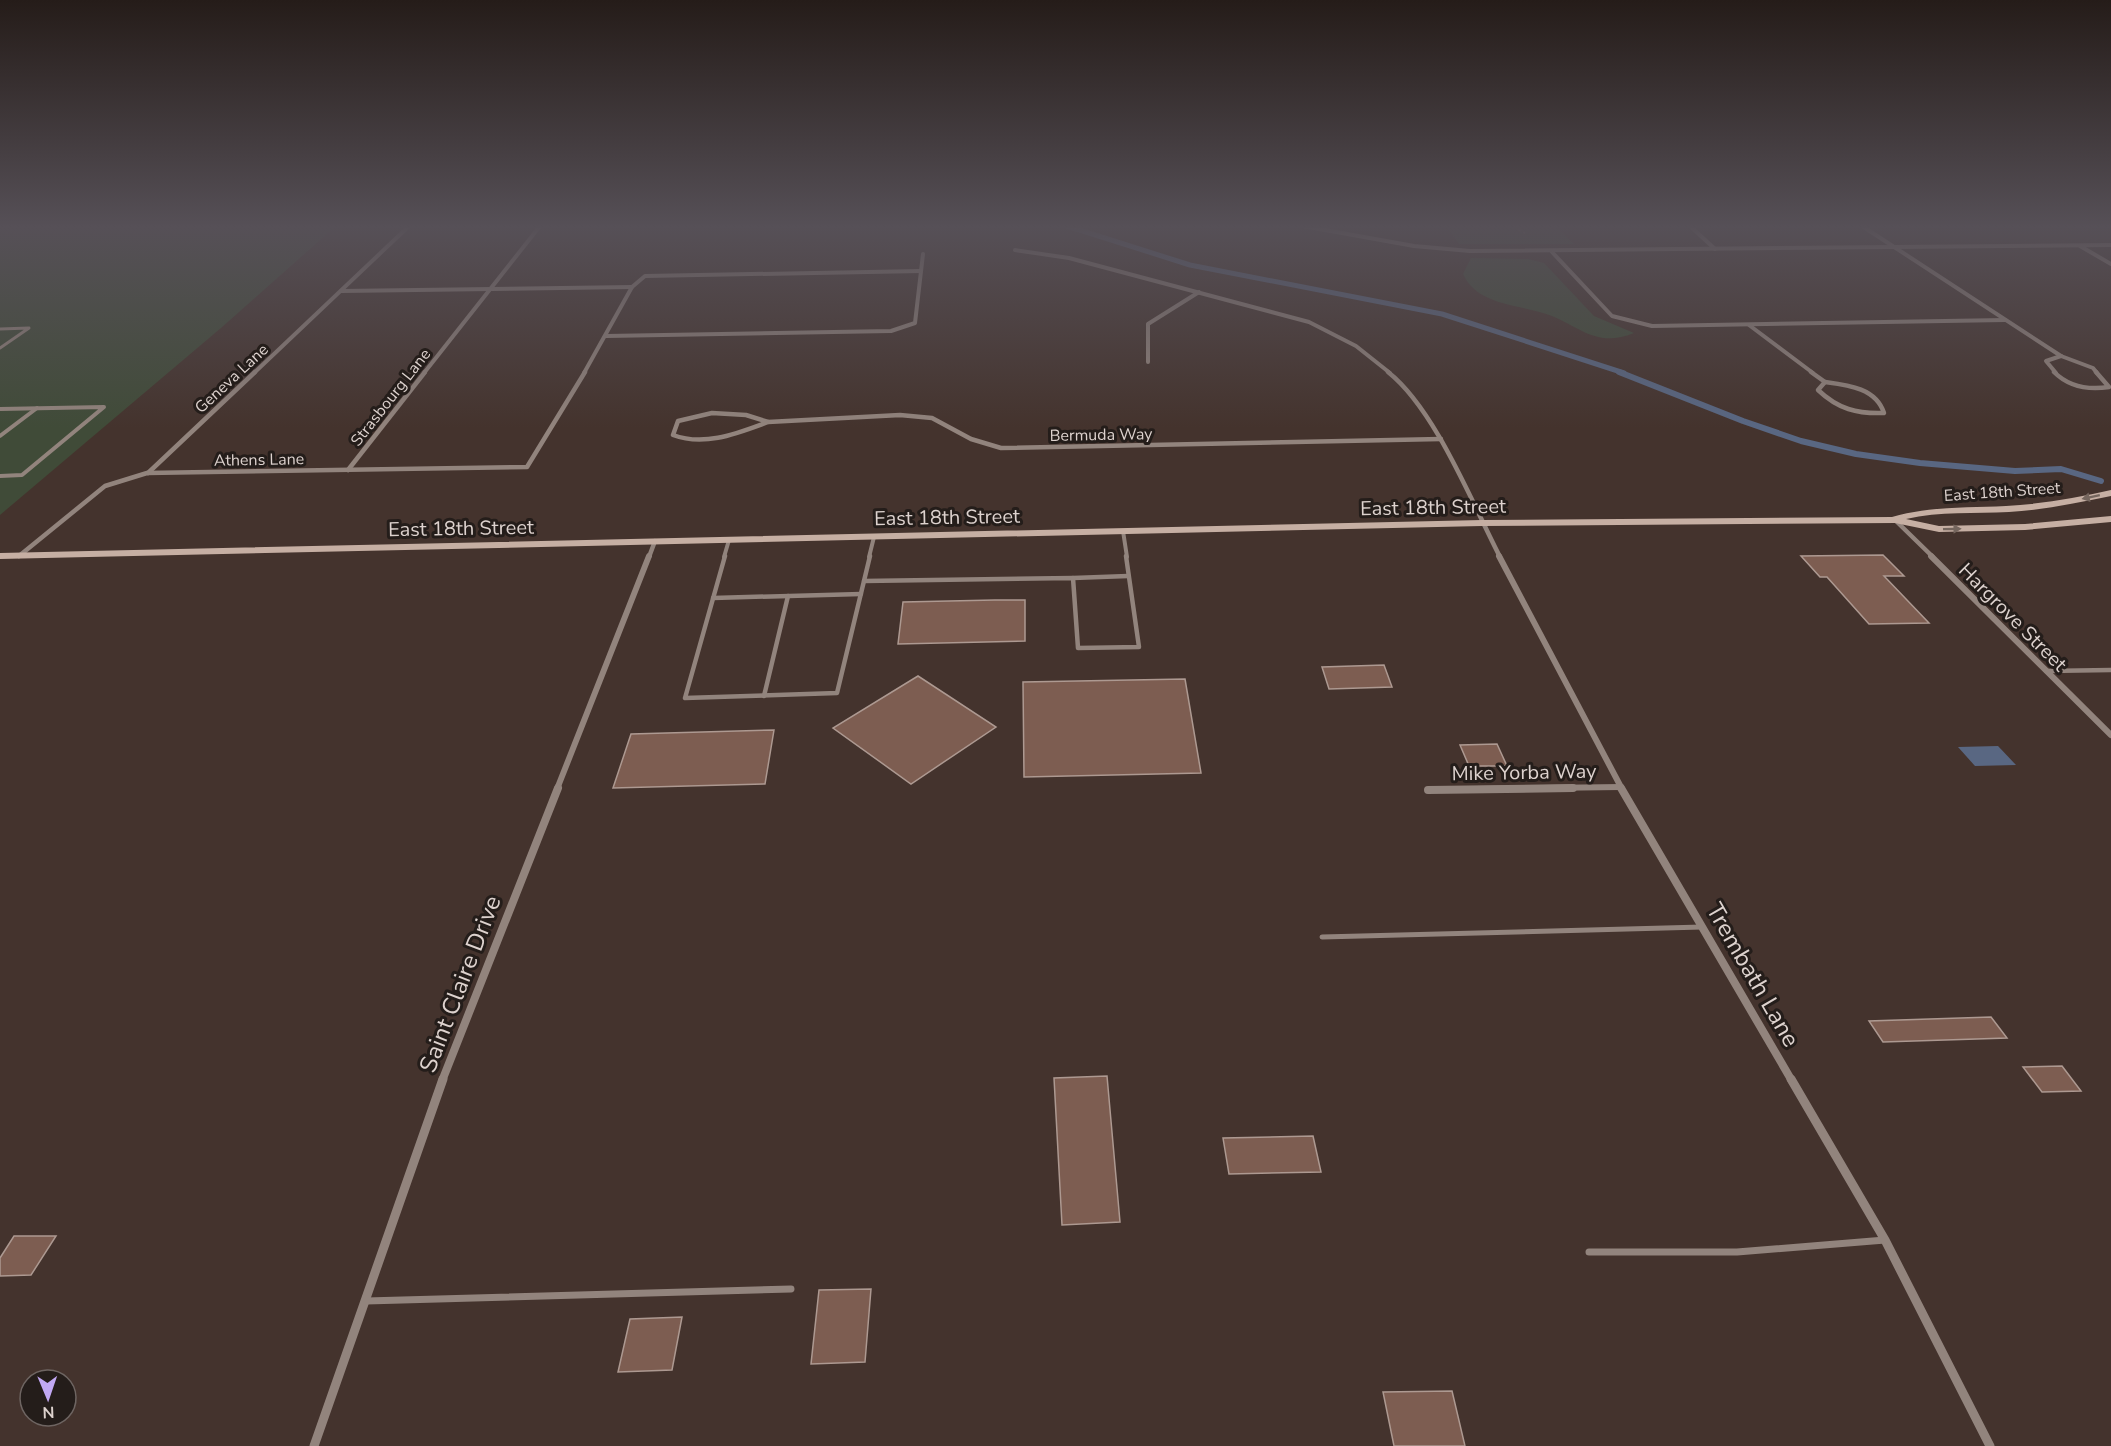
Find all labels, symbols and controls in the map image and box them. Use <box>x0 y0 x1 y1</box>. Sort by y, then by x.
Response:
street label: Geneva Lane <box>190 339 273 419</box>
street label: Strasbourg Lane <box>346 344 436 451</box>
street label: Bermuda Way <box>1049 423 1153 447</box>
street label: Athens Lane <box>214 448 304 472</box>
street label: East 18th Street <box>1943 477 2061 507</box>
street label: East 18th Street <box>1360 493 1507 522</box>
one-way arrow <box>2082 493 2101 503</box>
street label: East 18th Street <box>874 503 1021 532</box>
street label: East 18th Street <box>388 514 535 543</box>
one-way arrow <box>1943 524 1962 534</box>
street label: Hargrove Street <box>1953 557 2073 678</box>
street label: Mike Yorba Way <box>1451 758 1597 787</box>
street label: Saint Claire Drive <box>412 891 508 1077</box>
street label: Trembath Lane <box>1699 897 1807 1053</box>
north arrow <box>18 1368 78 1428</box>
text: N <box>42 1401 55 1423</box>

